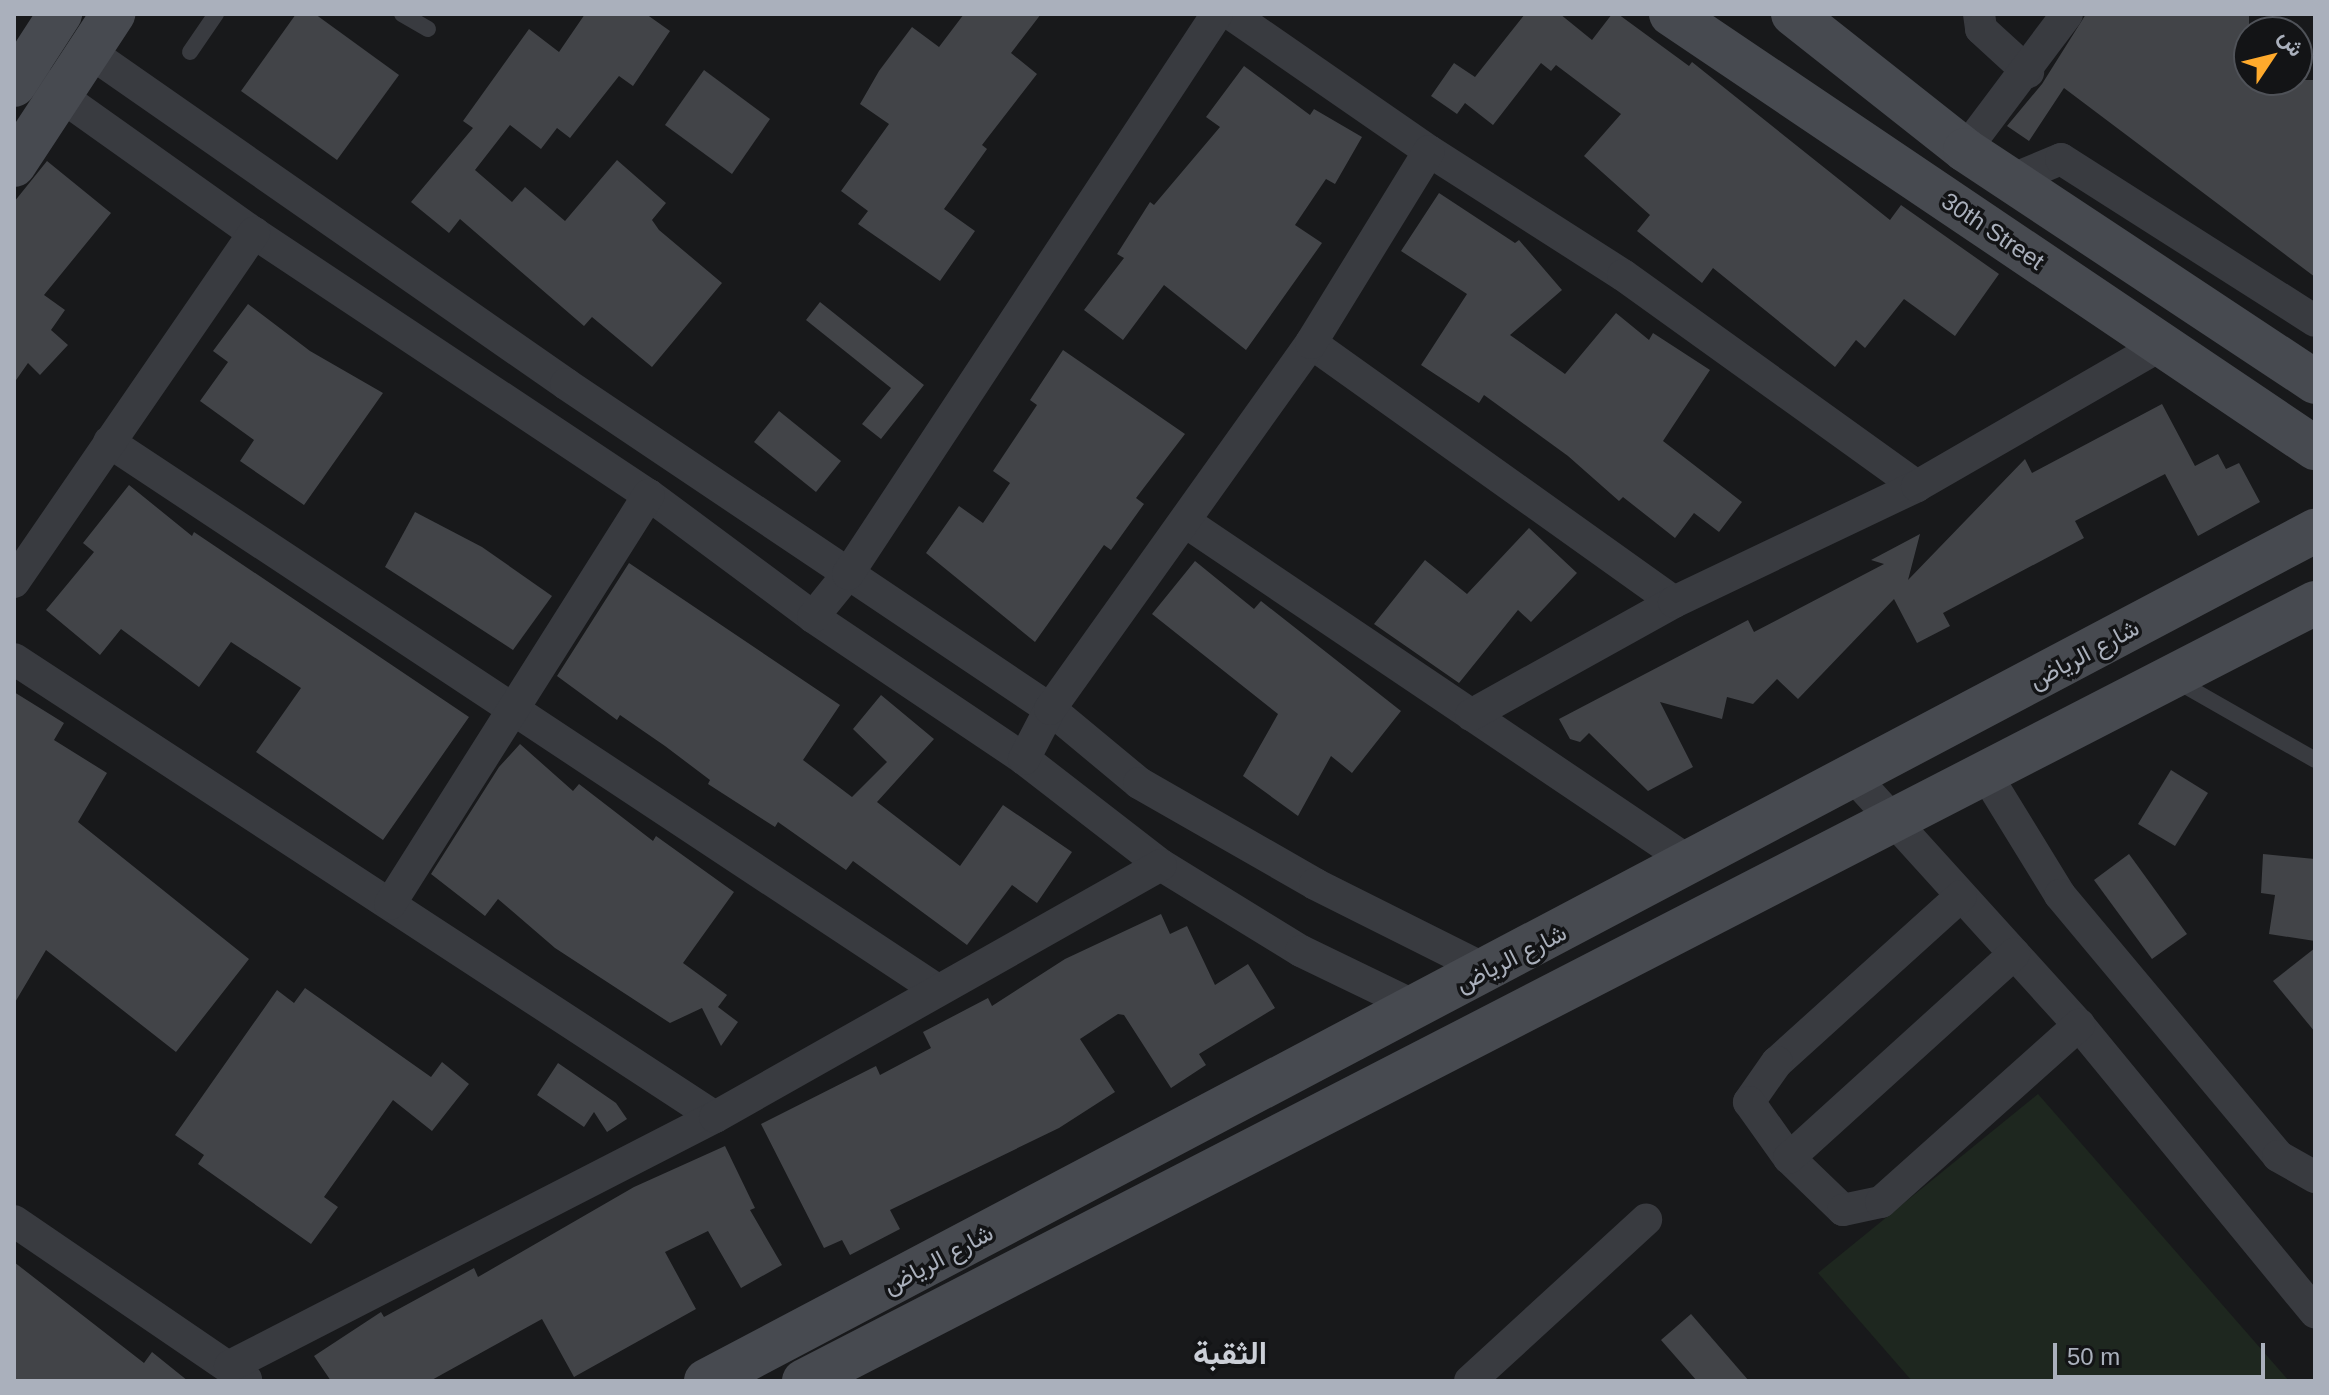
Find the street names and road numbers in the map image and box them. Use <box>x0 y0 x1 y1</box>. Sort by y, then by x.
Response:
street label: 30th Street <box>1936 186 2050 276</box>
street label: شارع الرياض <box>2024 613 2144 695</box>
street label: شارع الرياض <box>1451 918 1571 998</box>
street label: شارع الرياض <box>878 1218 998 1300</box>

